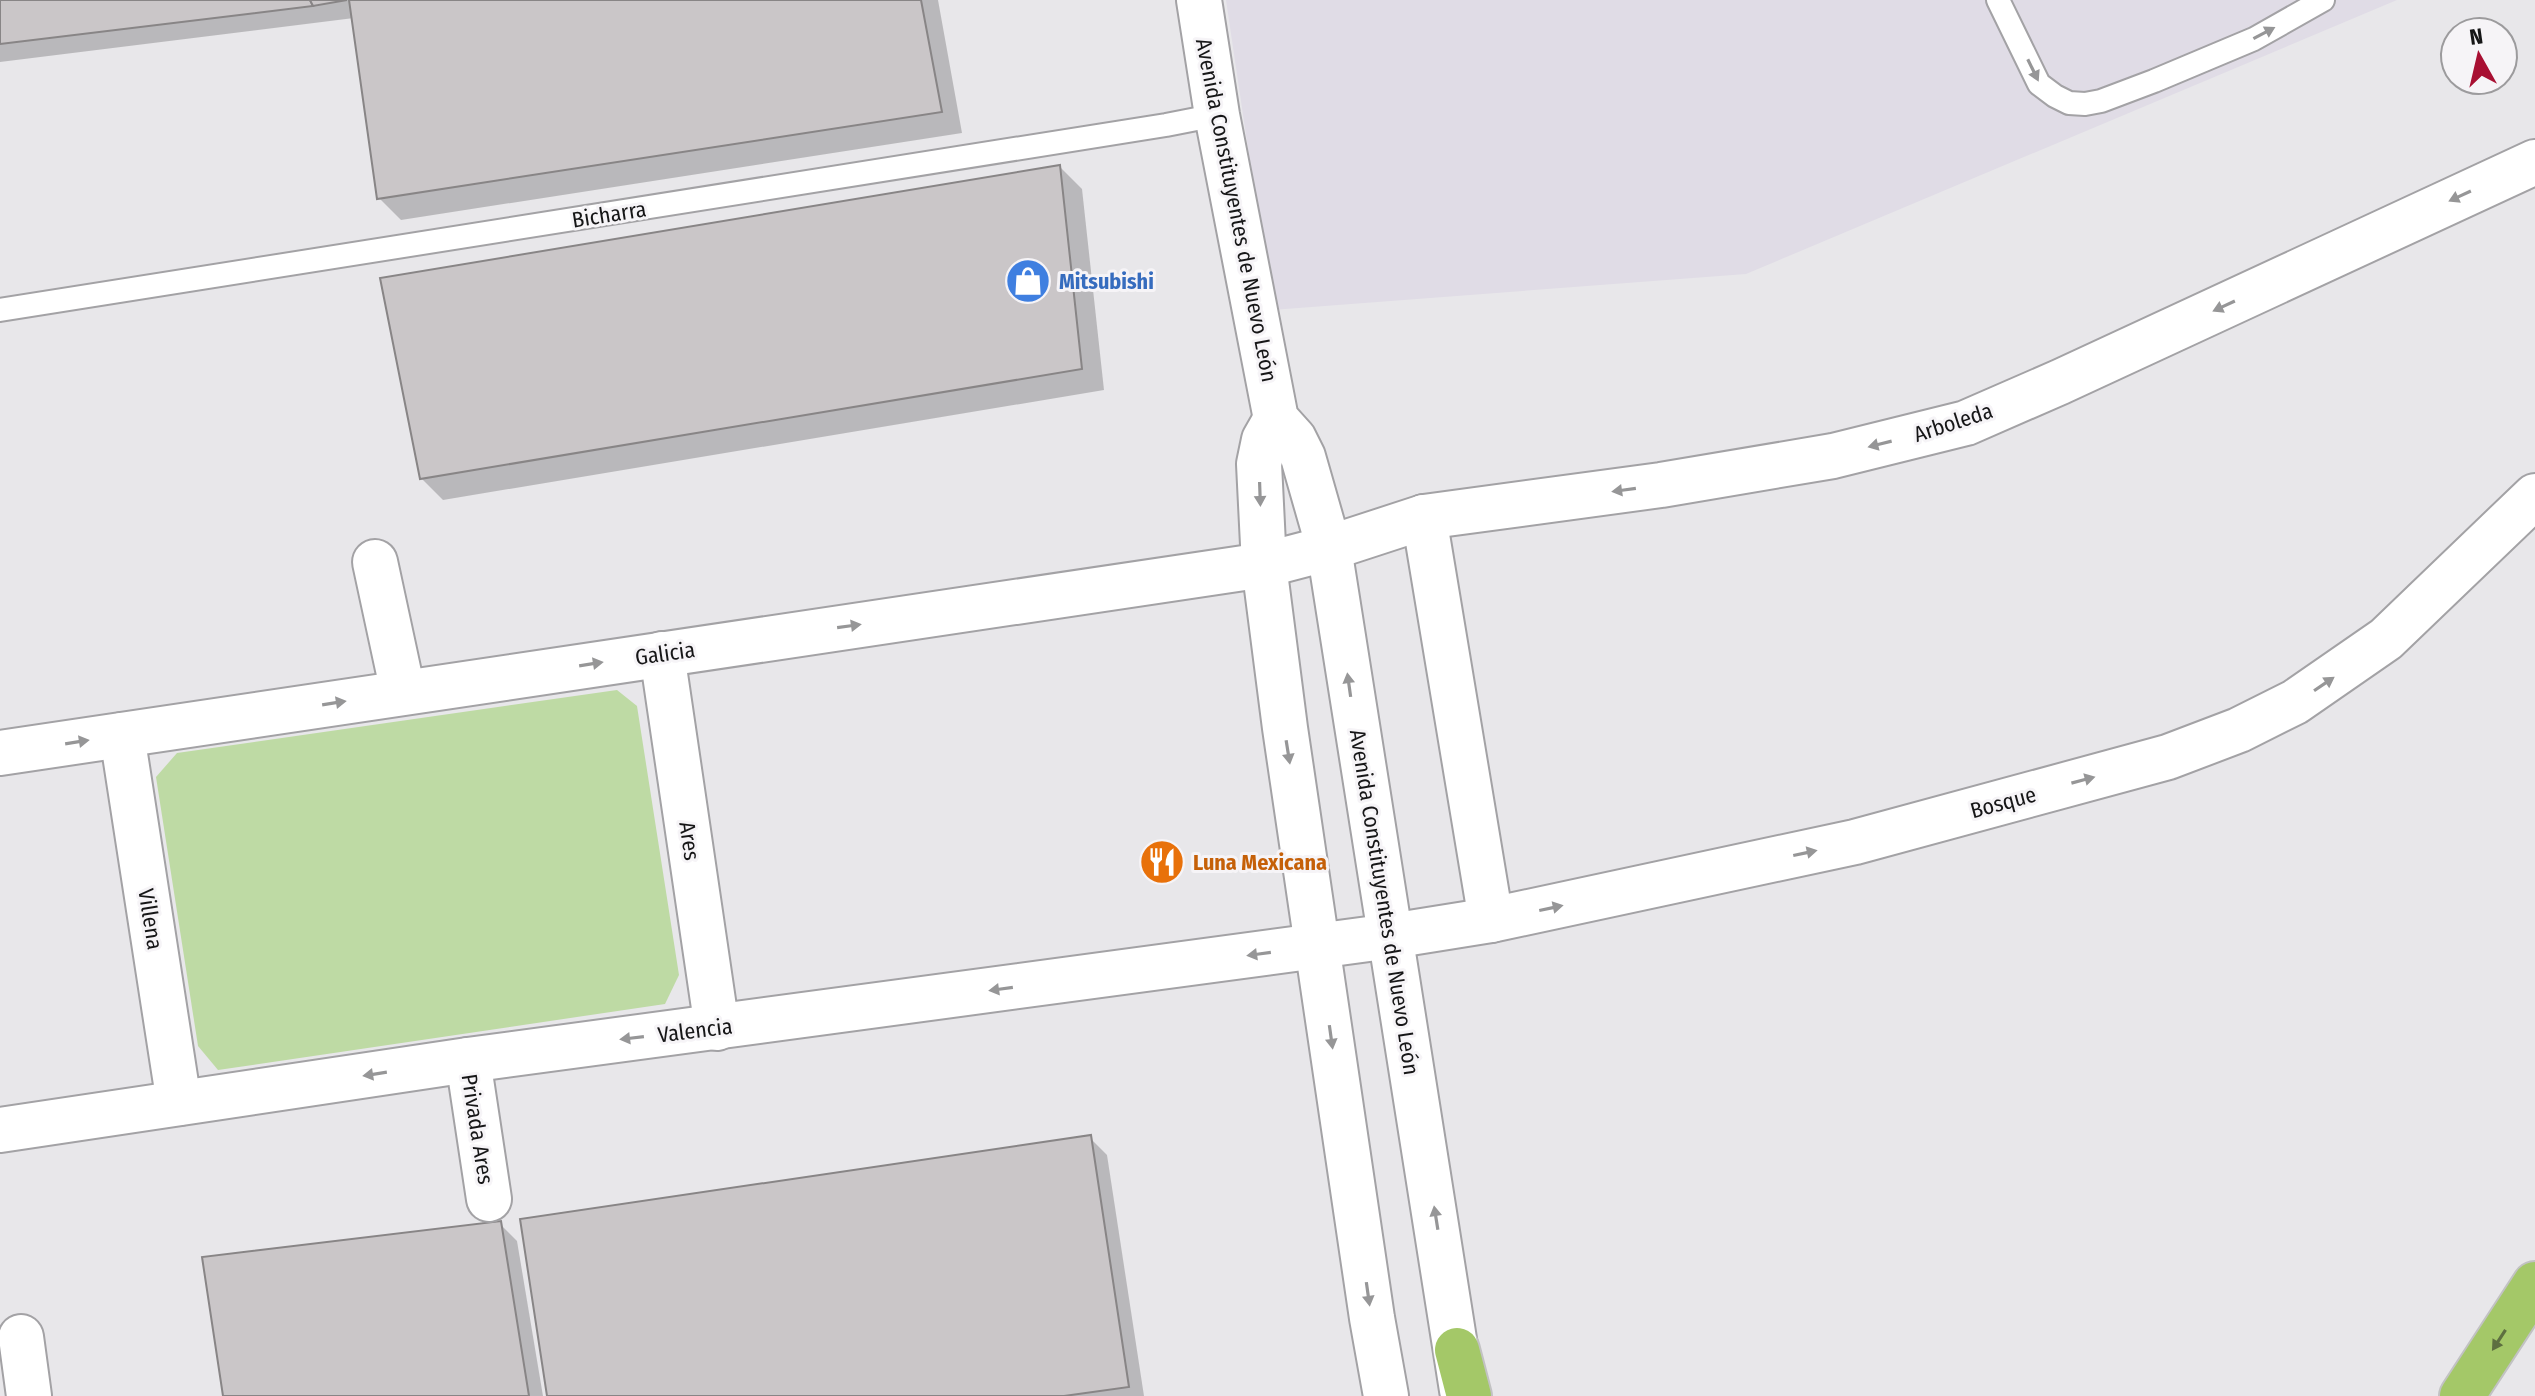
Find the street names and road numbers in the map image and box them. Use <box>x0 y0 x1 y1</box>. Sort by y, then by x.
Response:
street label: Avenida Constituyentes de Nuevo León <box>1190 36 1283 384</box>
street label: Bicharra <box>570 195 648 234</box>
street label: Arboleda <box>1910 397 1996 448</box>
street label: Galicia <box>633 636 697 671</box>
street label: Avenida Constituyentes de Nuevo León <box>1344 727 1425 1077</box>
street label: Bosque <box>1967 781 2039 824</box>
street label: Ares <box>673 820 706 862</box>
street label: Villena <box>132 887 169 952</box>
street label: Valencia <box>656 1013 734 1048</box>
street label: Privada Ares <box>455 1072 500 1186</box>

